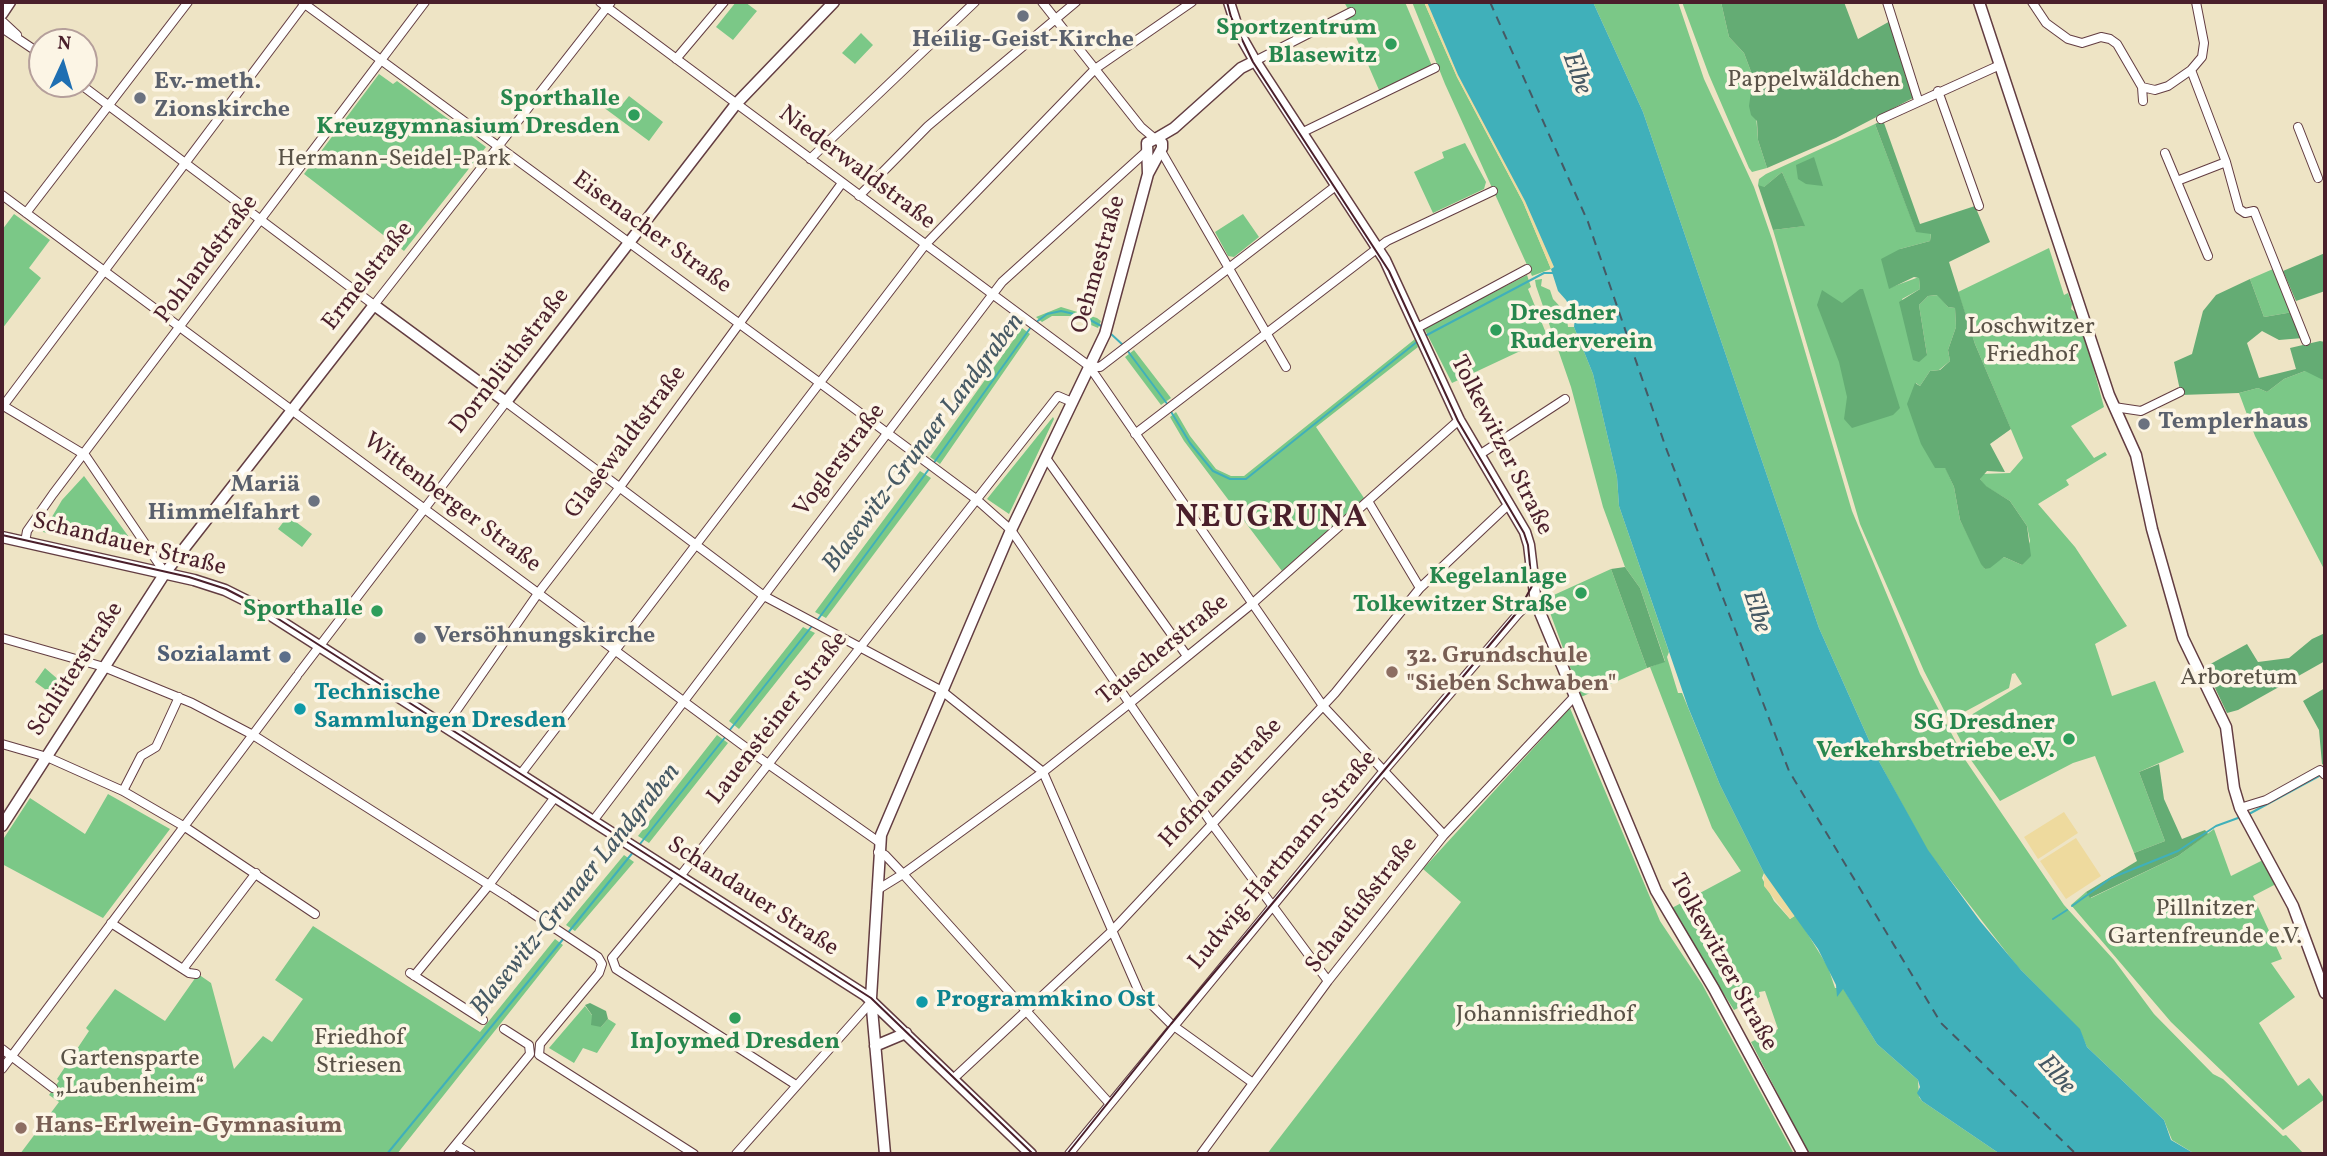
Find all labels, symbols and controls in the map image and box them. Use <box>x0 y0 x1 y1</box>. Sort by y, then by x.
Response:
marker: Heilig-Geist-Kirche <box>1015 8 1031 24</box>
place label: Sportzentrum Blasewitz <box>1216 16 1377 72</box>
north arrow <box>28 28 98 98</box>
place label: Heilig-Geist-Kirche <box>912 28 1134 56</box>
text: N <box>57 31 72 57</box>
marker: Sportzentrum Blasewitz <box>1383 36 1399 52</box>
water label: Elbe <box>1553 49 1597 99</box>
park label: Pappelwäldchen <box>1727 68 1901 96</box>
place label: Ev.-meth. Zionskirche <box>154 70 290 126</box>
place label: Sporthalle Kreuzgymnasium Dresden <box>316 87 620 143</box>
marker: Ev.-meth. Zionskirche <box>132 90 148 106</box>
street label: Niederwaldstraße <box>772 101 940 237</box>
marker: Sporthalle Kreuzgymnasium Dresden <box>626 107 642 123</box>
park label: Hermann-Seidel-Park <box>277 147 511 175</box>
street label: Eisenacher Straße <box>566 167 736 301</box>
street label: Pohlandstraße <box>150 190 266 330</box>
street label: Oehmestraße <box>1067 193 1133 337</box>
street label: Ermelstraße <box>317 217 421 337</box>
street label: Dornblüthstraße <box>445 283 577 441</box>
place label: Dresdner Ruderverein <box>1510 302 1653 358</box>
water label: Blasewitz‐Grunaer Landgraben <box>817 308 1033 580</box>
park label: Loschwitzer Friedhof <box>1967 315 2095 371</box>
marker: Dresdner Ruderverein <box>1488 322 1504 338</box>
street label: Tolkewitzer Straße <box>1442 351 1558 541</box>
street label: Glasewaldtstraße <box>560 361 694 525</box>
street label: Voglerstraße <box>789 399 893 523</box>
place label: Templerhaus <box>2158 410 2308 438</box>
marker: Templerhaus <box>2136 416 2152 432</box>
street label: Wittenberger Straße <box>356 428 546 580</box>
place label: Mariä Himmelfahrt <box>148 473 300 529</box>
marker: Mariä Himmelfahrt <box>306 493 322 509</box>
district label: NEUGRUNA <box>1176 501 1368 539</box>
street label: Schandauer Straße <box>29 508 229 584</box>
place label: Kegelanlage Tolkewitzer Straße <box>1353 565 1567 621</box>
marker: Kegelanlage Tolkewitzer Straße <box>1573 585 1589 601</box>
water label: Elbe <box>1734 587 1776 637</box>
street label: Tauscherstraße <box>1093 589 1235 713</box>
street label: Schlüterstraße <box>23 597 131 743</box>
place label: Sporthalle <box>243 597 363 625</box>
marker: Sporthalle <box>369 603 385 619</box>
place label: Versöhnungskirche <box>434 624 655 652</box>
street label: Lauensteiner Straße <box>702 627 856 811</box>
marker: Versöhnungskirche <box>412 630 428 646</box>
place label: Sozialamt <box>157 643 271 671</box>
place label: 32. Grundschule "Sieben Schwaben" <box>1406 644 1617 700</box>
marker: Sozialamt <box>277 649 293 665</box>
marker: 32. Grundschule "Sieben Schwaben" <box>1384 664 1400 680</box>
park label: Arboretum <box>2180 666 2298 694</box>
place label: Technische Sammlungen Dresden <box>314 681 567 737</box>
marker: Technische Sammlungen Dresden <box>292 701 308 717</box>
place label: SG Dresdner Verkehrsbetriebe e.V. <box>1816 711 2055 767</box>
street label: Hofmannstraße <box>1154 713 1290 855</box>
marker: SG Dresdner Verkehrsbetriebe e.V. <box>2061 731 2077 747</box>
street label: Ludwig-Hartmann-Straße <box>1184 745 1384 977</box>
water label: Blasewitz‐Grunaer Landgraben <box>465 758 689 1024</box>
street label: Schandauer Straße <box>661 832 843 964</box>
street label: Schaufußstraße <box>1301 832 1425 980</box>
street label: Tolkewitzer Straße <box>1661 870 1783 1056</box>
park label: Pillnitzer Gartenfreunde e.V. <box>2108 897 2302 953</box>
place label: Programmkino Ost <box>936 988 1155 1016</box>
marker: Programmkino Ost <box>914 994 930 1010</box>
park label: Johannisfriedhof <box>1456 1003 1634 1031</box>
marker: InJoymed Dresden <box>727 1010 743 1026</box>
park label: Friedhof Striesen <box>314 1026 404 1082</box>
place label: InJoymed Dresden <box>630 1030 840 1058</box>
park label: Gartensparte „Laubenheim“ <box>55 1047 205 1103</box>
water label: Elbe <box>2029 1050 2081 1102</box>
place label: Hans-Erlwein-Gymnasium <box>35 1114 343 1142</box>
marker: Hans-Erlwein-Gymnasium <box>13 1120 29 1136</box>

